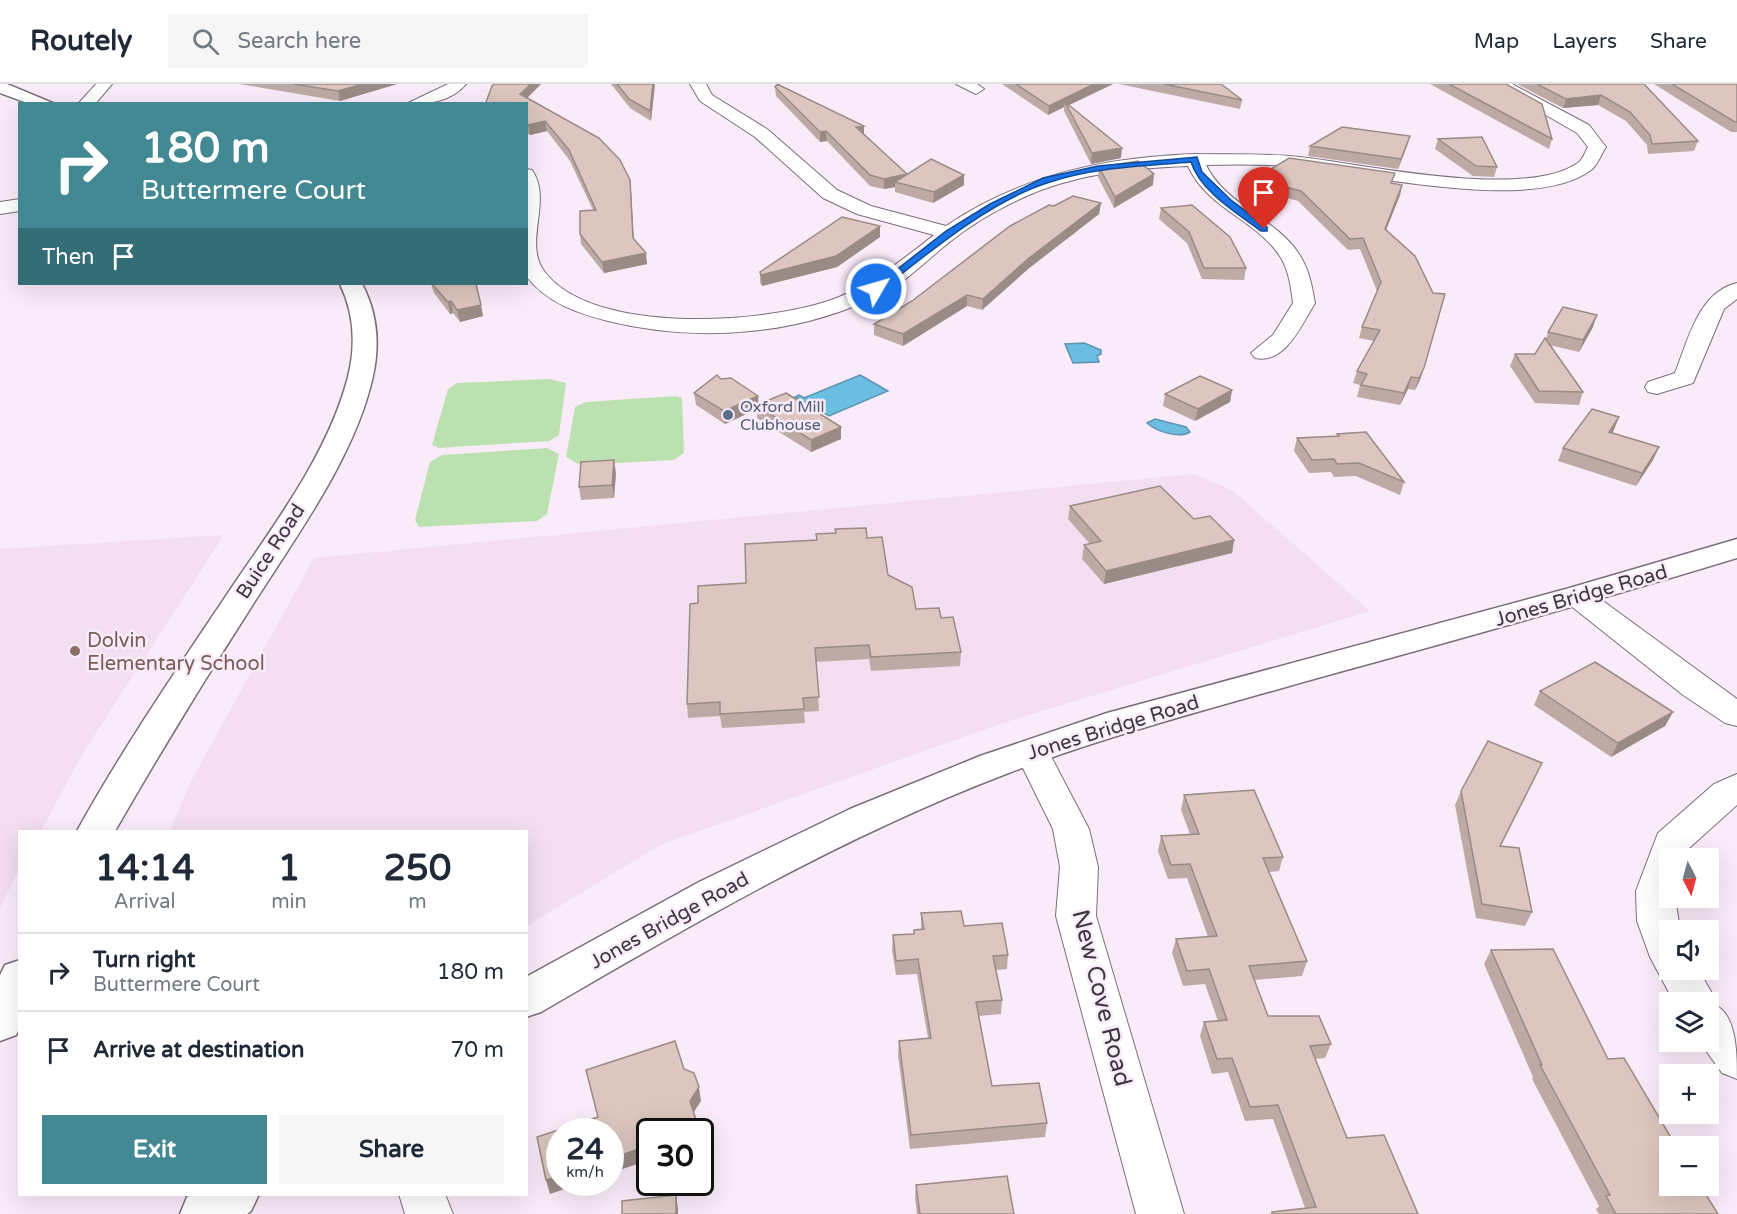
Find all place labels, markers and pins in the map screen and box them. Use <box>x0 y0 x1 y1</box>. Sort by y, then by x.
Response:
pin <box>1238 167 1289 229</box>
place label: Oxford Mill Clubhouse <box>740 397 825 435</box>
marker: Oxford Mill Clubhouse <box>721 408 735 422</box>
place label: Dolvin Elementary School <box>87 629 265 676</box>
marker: Dolvin Elementary School <box>68 644 82 658</box>

